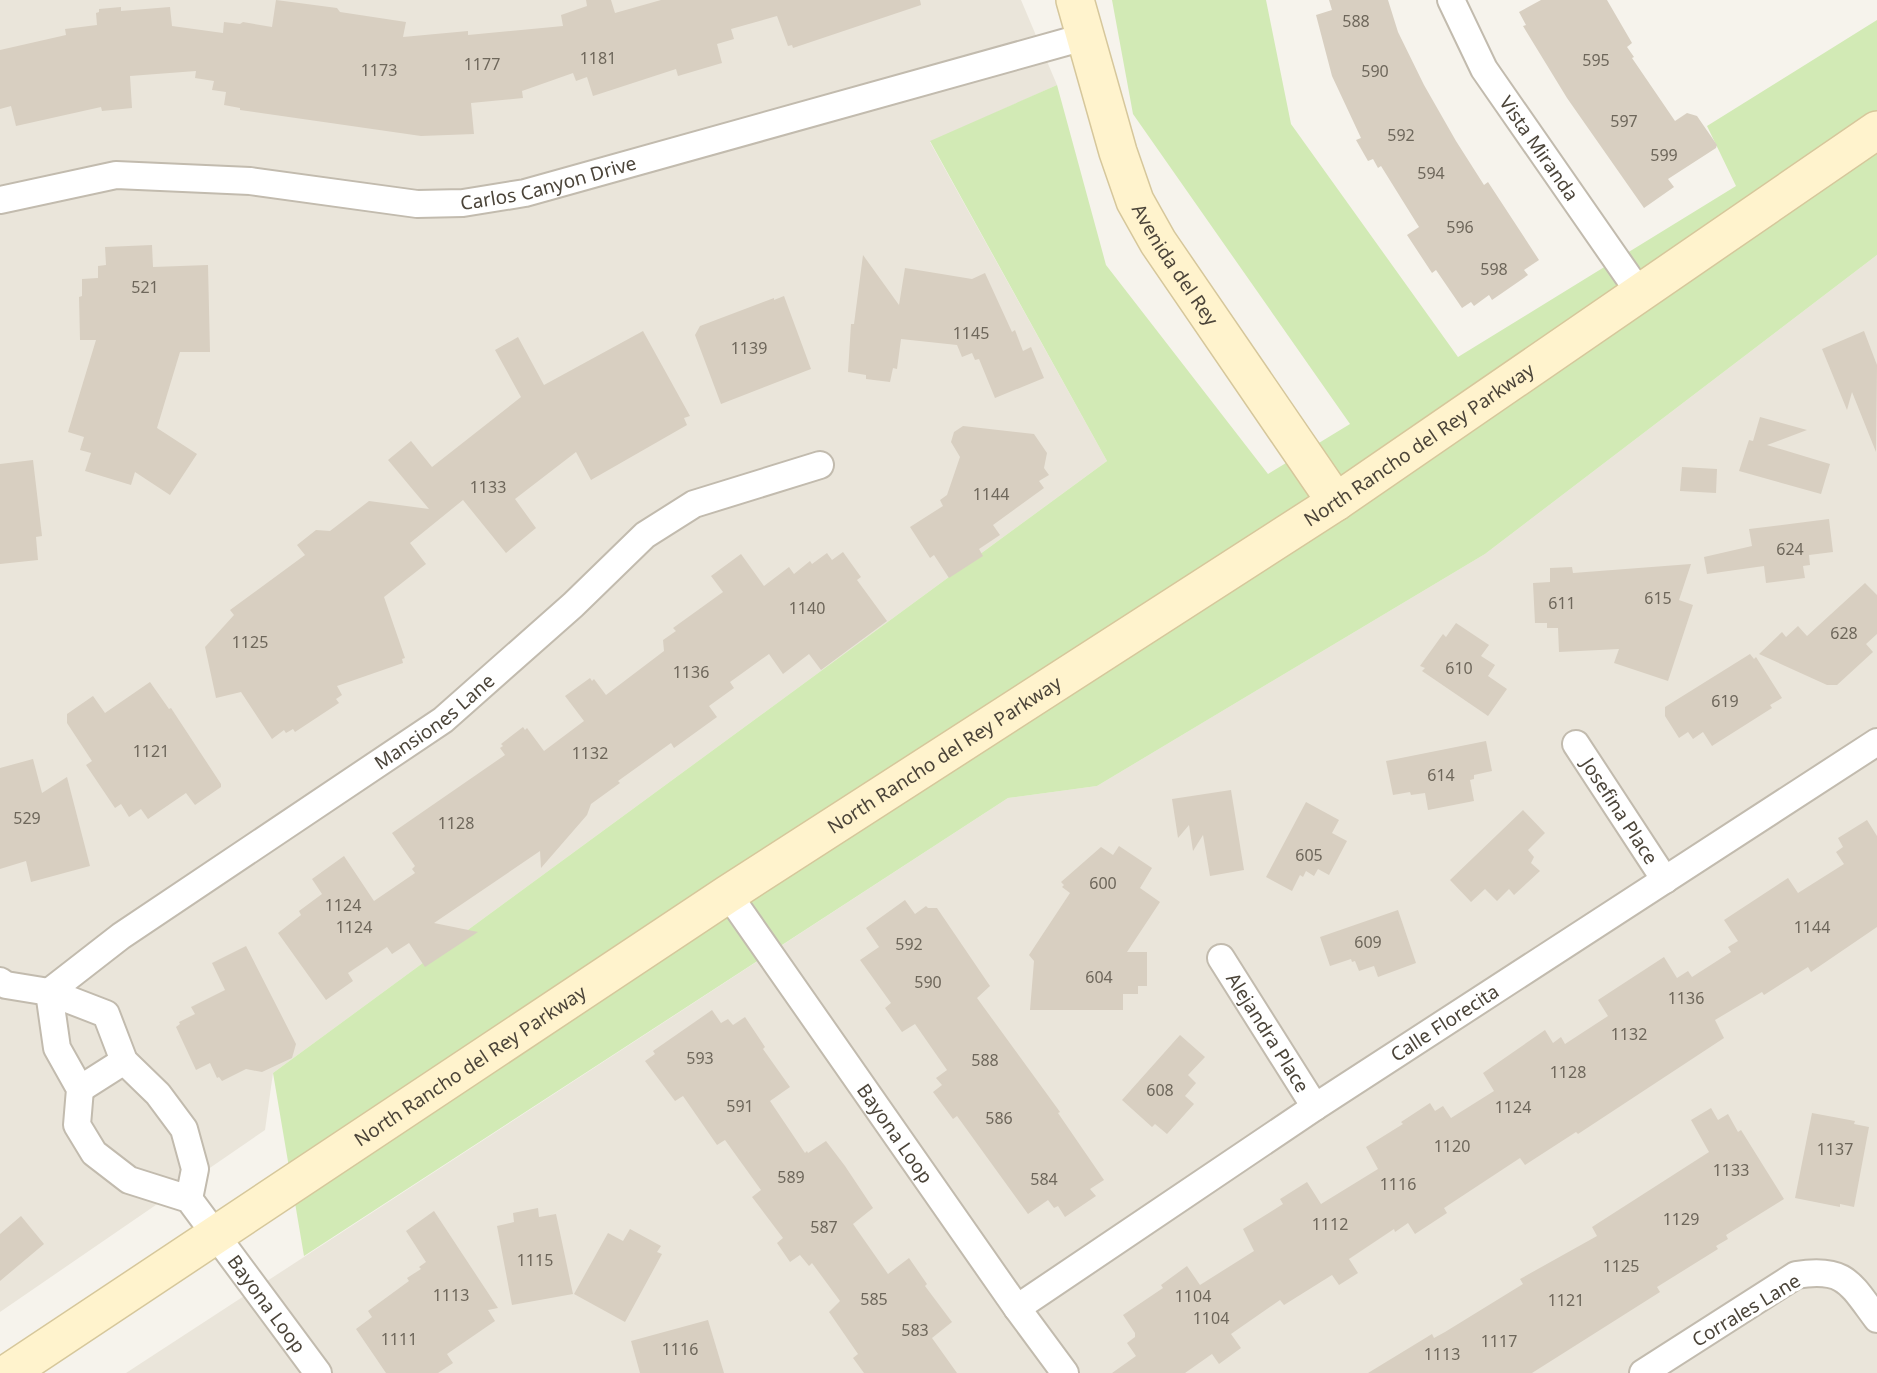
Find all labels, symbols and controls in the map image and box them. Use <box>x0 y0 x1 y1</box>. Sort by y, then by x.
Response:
house number: 588 <box>1342 10 1370 32</box>
house number: 1181 <box>580 47 616 69</box>
house number: 595 <box>1582 49 1610 71</box>
house number: 1177 <box>464 53 500 75</box>
house number: 1173 <box>361 59 397 81</box>
house number: 590 <box>1361 60 1389 82</box>
street label: Vista Miranda <box>1494 91 1585 206</box>
house number: 597 <box>1610 110 1638 132</box>
house number: 592 <box>1387 124 1415 146</box>
house number: 599 <box>1650 144 1678 166</box>
street label: Carlos Canyon Drive <box>458 150 639 216</box>
house number: 594 <box>1417 162 1445 184</box>
street label: Avenida del Rey <box>1126 199 1225 331</box>
house number: 596 <box>1446 216 1474 238</box>
house number: 598 <box>1480 258 1508 280</box>
house number: 521 <box>131 276 159 298</box>
house number: 1145 <box>953 322 989 344</box>
house number: 1139 <box>731 337 767 359</box>
street label: North Rancho del Rey Parkway <box>1299 357 1539 532</box>
house number: 1133 <box>470 476 506 498</box>
house number: 1144 <box>973 483 1009 505</box>
house number: 624 <box>1776 538 1804 560</box>
house number: 615 <box>1644 587 1672 609</box>
house number: 611 <box>1548 592 1576 614</box>
house number: 1140 <box>789 597 825 619</box>
house number: 628 <box>1830 622 1858 644</box>
house number: 1125 <box>232 631 268 653</box>
house number: 610 <box>1445 657 1473 679</box>
house number: 1136 <box>673 661 709 683</box>
street label: Mansiones Lane <box>369 668 500 776</box>
street label: North Rancho del Rey Parkway <box>822 669 1066 840</box>
house number: 619 <box>1711 690 1739 712</box>
house number: 1121 <box>133 740 169 762</box>
house number: 1132 <box>572 742 608 764</box>
street label: Josefina Place <box>1574 751 1664 869</box>
house number: 614 <box>1427 764 1455 786</box>
house number: 529 <box>13 807 41 829</box>
house number: 1128 <box>438 812 474 834</box>
house number: 605 <box>1295 844 1323 866</box>
house number: 600 <box>1089 872 1117 894</box>
house number: 1124 <box>325 894 361 916</box>
house number: 1124 <box>336 916 372 938</box>
house number: 1144 <box>1794 916 1830 938</box>
house number: 609 <box>1354 931 1382 953</box>
house number: 592 <box>895 933 923 955</box>
house number: 604 <box>1085 966 1113 988</box>
street label: Alejandra Place <box>1220 968 1315 1097</box>
house number: 590 <box>914 971 942 993</box>
street label: Calle Florecita <box>1385 978 1504 1068</box>
street label: North Rancho del Rey Parkway <box>349 979 591 1152</box>
house number: 1136 <box>1668 987 1704 1009</box>
house number: 1132 <box>1611 1023 1647 1045</box>
house number: 593 <box>686 1047 714 1069</box>
house number: 588 <box>971 1049 999 1071</box>
house number: 1128 <box>1550 1061 1586 1083</box>
street label: Bayona Loop <box>851 1078 939 1189</box>
house number: 608 <box>1146 1079 1174 1101</box>
house number: 591 <box>726 1095 754 1117</box>
house number: 1124 <box>1495 1096 1531 1118</box>
house number: 586 <box>985 1107 1013 1129</box>
house number: 1120 <box>1434 1135 1470 1157</box>
house number: 1137 <box>1817 1138 1853 1160</box>
house number: 1133 <box>1713 1159 1749 1181</box>
house number: 589 <box>777 1166 805 1188</box>
house number: 584 <box>1030 1168 1058 1190</box>
house number: 1116 <box>1380 1173 1416 1195</box>
house number: 1129 <box>1663 1208 1699 1230</box>
house number: 1112 <box>1312 1213 1348 1235</box>
house number: 587 <box>810 1216 838 1238</box>
street label: Bayona Loop <box>222 1249 312 1358</box>
house number: 1115 <box>517 1249 553 1271</box>
house number: 1125 <box>1603 1255 1639 1277</box>
street label: Corrales Lane <box>1687 1267 1805 1353</box>
house number: 1113 <box>433 1284 469 1306</box>
house number: 1104 <box>1175 1285 1211 1307</box>
house number: 585 <box>860 1288 888 1310</box>
house number: 1121 <box>1548 1289 1584 1311</box>
house number: 1104 <box>1193 1307 1229 1329</box>
house number: 583 <box>901 1319 929 1341</box>
house number: 1111 <box>381 1328 417 1350</box>
house number: 1117 <box>1481 1330 1517 1352</box>
house number: 1116 <box>662 1338 698 1360</box>
house number: 1113 <box>1424 1343 1460 1365</box>

